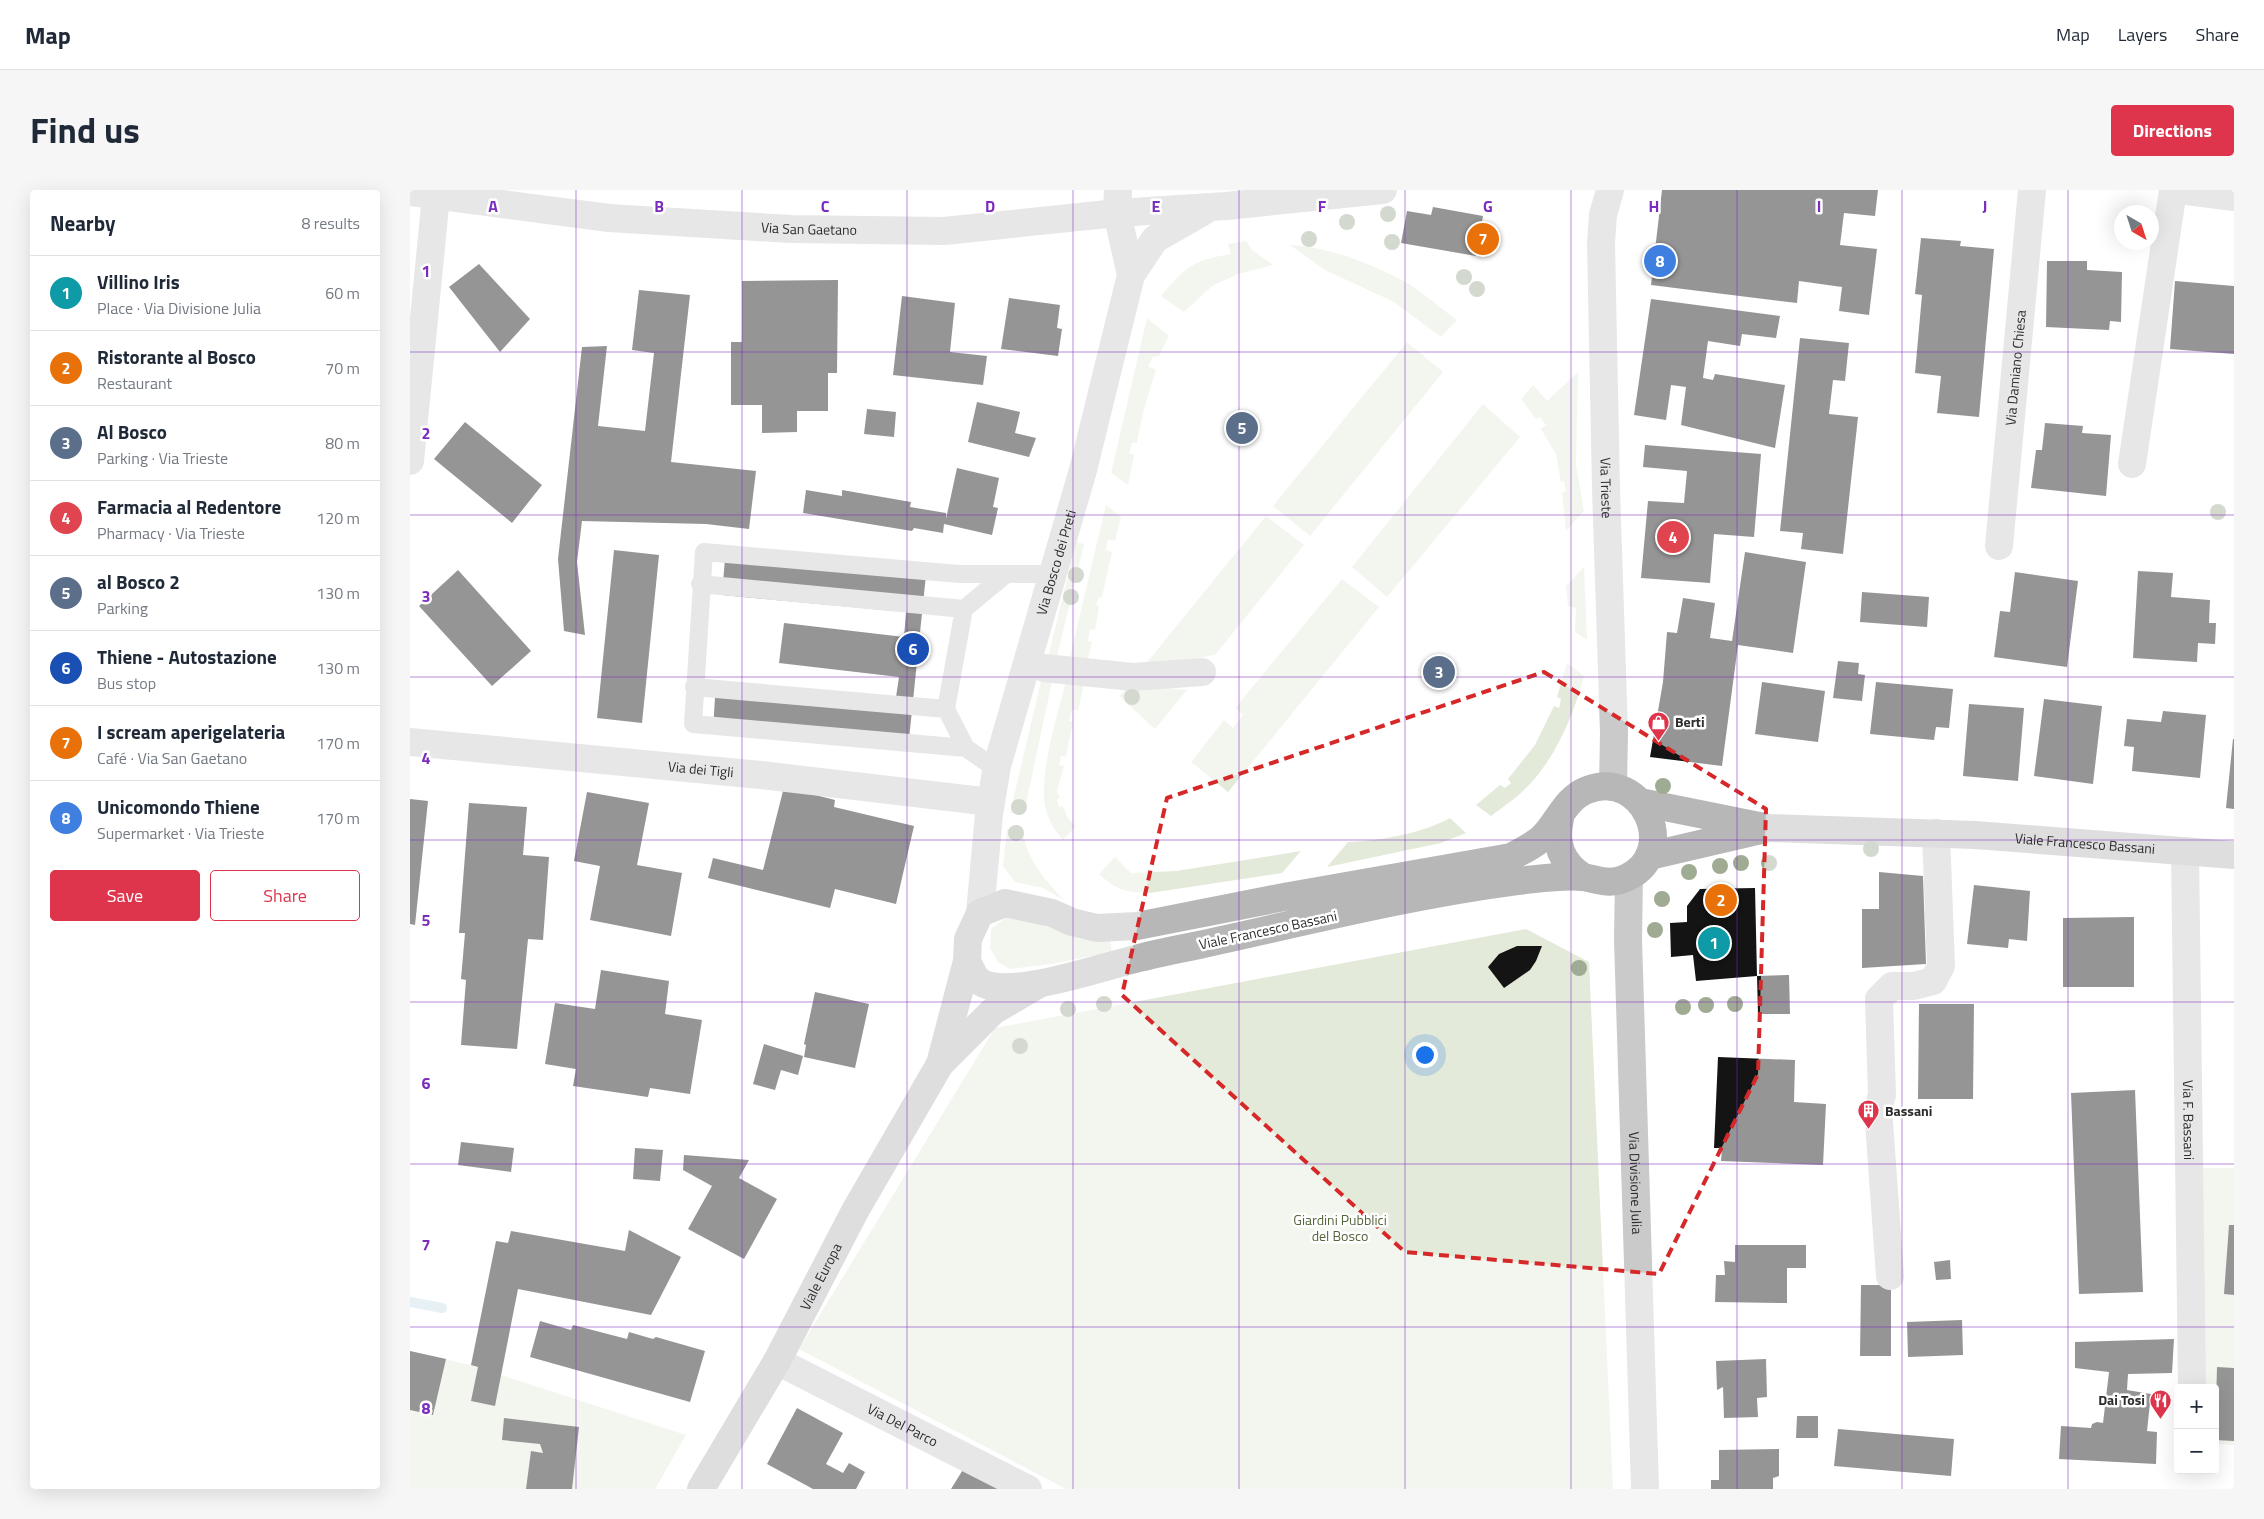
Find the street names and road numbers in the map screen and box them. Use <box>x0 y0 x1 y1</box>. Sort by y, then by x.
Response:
street label: Via San Gaetano <box>760 216 857 240</box>
street label: Via Damiano Chiesa <box>1999 309 2031 426</box>
street label: Via Trieste <box>1595 457 1618 519</box>
street label: Via Bosco dei Preti <box>1030 507 1081 618</box>
street label: Via dei Tigli <box>667 755 735 782</box>
street label: Viale Francesco Bassani <box>2014 827 2156 859</box>
street label: Viale Francesco Bassani <box>1197 905 1339 954</box>
street label: Via F. Bassani <box>2178 1080 2200 1160</box>
street label: Via Divisione Julia <box>1624 1131 1648 1235</box>
street label: Viale Europa <box>794 1239 847 1314</box>
street label: Via Del Parco <box>864 1398 942 1451</box>

